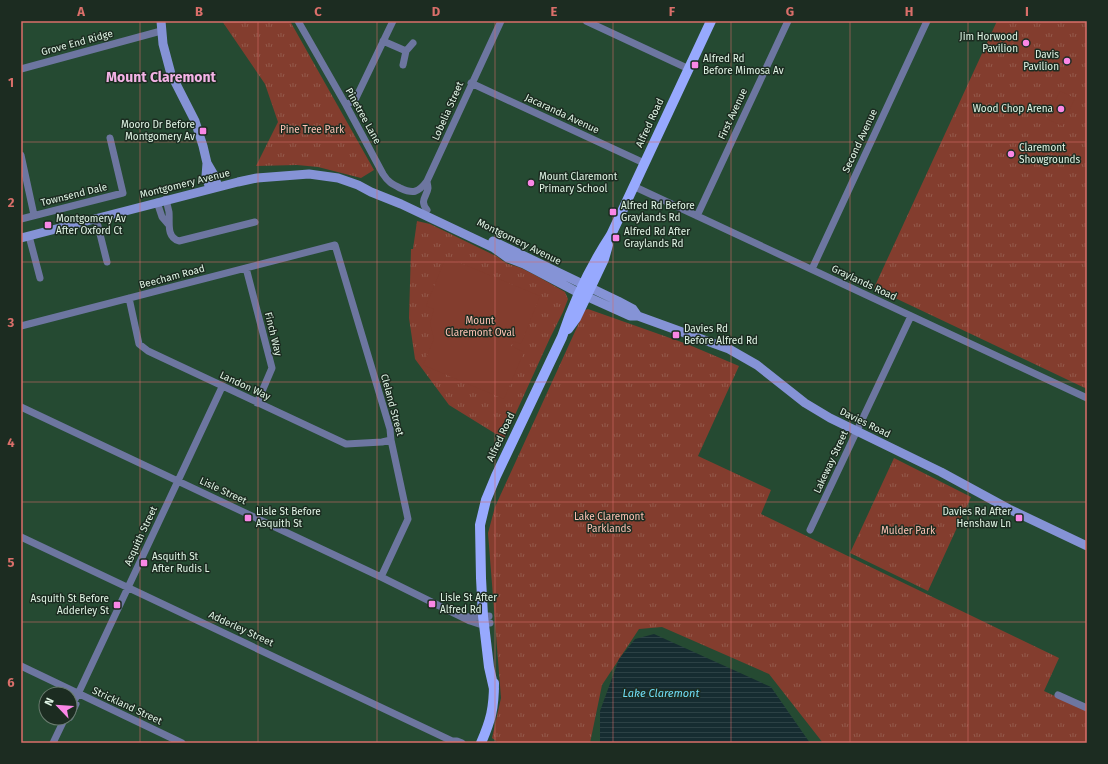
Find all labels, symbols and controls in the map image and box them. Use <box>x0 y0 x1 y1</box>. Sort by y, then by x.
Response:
text: A <box>76 4 85 19</box>
text: B <box>195 4 203 19</box>
text: C <box>314 4 322 19</box>
text: D <box>432 4 441 19</box>
text: E <box>551 4 558 19</box>
text: F <box>669 4 676 19</box>
text: G <box>786 4 794 19</box>
text: H <box>905 4 913 19</box>
text: I <box>1025 4 1029 19</box>
street label: Grove End Ridge <box>40 28 114 58</box>
place label: Jim Horwood Pavilion <box>960 31 1018 55</box>
marker: Jim Horwood Pavilion <box>1021 38 1031 48</box>
place label: Davis Pavilion <box>1023 49 1059 73</box>
place label: Alfred Rd Before Mimosa Av <box>703 53 784 77</box>
marker: Davis Pavilion <box>1062 56 1072 66</box>
marker: Alfred Rd Before Mimosa Av <box>690 60 700 70</box>
district label: Mount Claremont <box>106 69 217 86</box>
text: 1 <box>8 75 14 90</box>
street label: Lobelia Street <box>430 79 466 142</box>
street label: Pinetree Lane <box>343 86 383 146</box>
street label: First Avenue <box>716 86 750 142</box>
street label: Jacaranda Avenue <box>523 92 601 136</box>
street label: Alfred Road <box>633 97 667 149</box>
place label: Wood Chop Arena <box>973 103 1053 115</box>
marker: Wood Chop Arena <box>1056 104 1066 114</box>
street label: Second Avenue <box>840 107 880 175</box>
place label: Mooro Dr Before Montgomery Av <box>121 119 195 143</box>
park label: Pine Tree Park <box>280 124 345 136</box>
marker: Mooro Dr Before Montgomery Av <box>198 126 208 136</box>
place label: Claremont Showgrounds <box>1019 142 1081 166</box>
marker: Claremont Showgrounds <box>1006 149 1016 159</box>
street label: Montgomery Avenue <box>139 167 231 201</box>
place label: Mount Claremont Primary School <box>539 171 618 195</box>
marker: Mount Claremont Primary School <box>526 178 536 188</box>
street label: Townsend Dale <box>39 181 109 209</box>
text: 2 <box>8 195 15 210</box>
place label: Alfred Rd Before Graylands Rd <box>621 200 695 224</box>
marker: Alfred Rd Before Graylands Rd <box>608 207 618 217</box>
place label: Montgomery Av After Oxford Ct <box>56 213 126 237</box>
street label: Montgomery Avenue <box>475 216 563 268</box>
marker: Montgomery Av After Oxford Ct <box>43 220 53 230</box>
place label: Alfred Rd After Graylands Rd <box>624 226 690 250</box>
marker: Alfred Rd After Graylands Rd <box>611 233 621 243</box>
street label: Beecham Road <box>138 262 206 292</box>
street label: Graylands Road <box>829 263 899 303</box>
street label: Finch Way <box>262 311 284 357</box>
text: 3 <box>7 315 15 330</box>
park label: Mount Claremont Oval <box>445 315 515 339</box>
place label: Davies Rd Before Alfred Rd <box>684 323 758 347</box>
marker: Davies Rd Before Alfred Rd <box>671 330 681 340</box>
street label: Landon Way <box>218 369 272 403</box>
street label: Cleland Street <box>378 373 406 438</box>
street label: Davies Road <box>838 406 892 440</box>
street label: Alfred Road <box>484 411 518 463</box>
street label: Lakeway Street <box>811 428 851 495</box>
text: 4 <box>7 435 15 450</box>
street label: Lisle Street <box>198 475 249 507</box>
street label: Asquith Street <box>122 504 160 568</box>
place label: Lisle St Before Asquith St <box>256 506 321 530</box>
place label: Davies Rd After Henshaw Ln <box>942 506 1011 530</box>
park label: Lake Claremont Parklands <box>574 511 644 535</box>
marker: Lisle St Before Asquith St <box>243 513 253 523</box>
marker: Davies Rd After Henshaw Ln <box>1014 513 1024 523</box>
park label: Mulder Park <box>881 525 936 537</box>
place label: Asquith St After Rudis L <box>152 551 209 575</box>
text: 5 <box>8 555 15 570</box>
marker: Asquith St After Rudis L <box>139 558 149 568</box>
place label: Lisle St After Alfred Rd <box>440 592 497 616</box>
place label: Asquith St Before Adderley St <box>31 593 109 617</box>
marker: Lisle St After Alfred Rd <box>427 599 437 609</box>
marker: Asquith St Before Adderley St <box>112 600 122 610</box>
street label: Adderley Street <box>207 609 276 649</box>
text: 6 <box>7 675 15 690</box>
street label: Strickland Street <box>90 685 164 728</box>
north arrow <box>38 686 78 726</box>
water label: Lake Claremont <box>623 687 700 700</box>
text: N <box>42 696 57 708</box>

